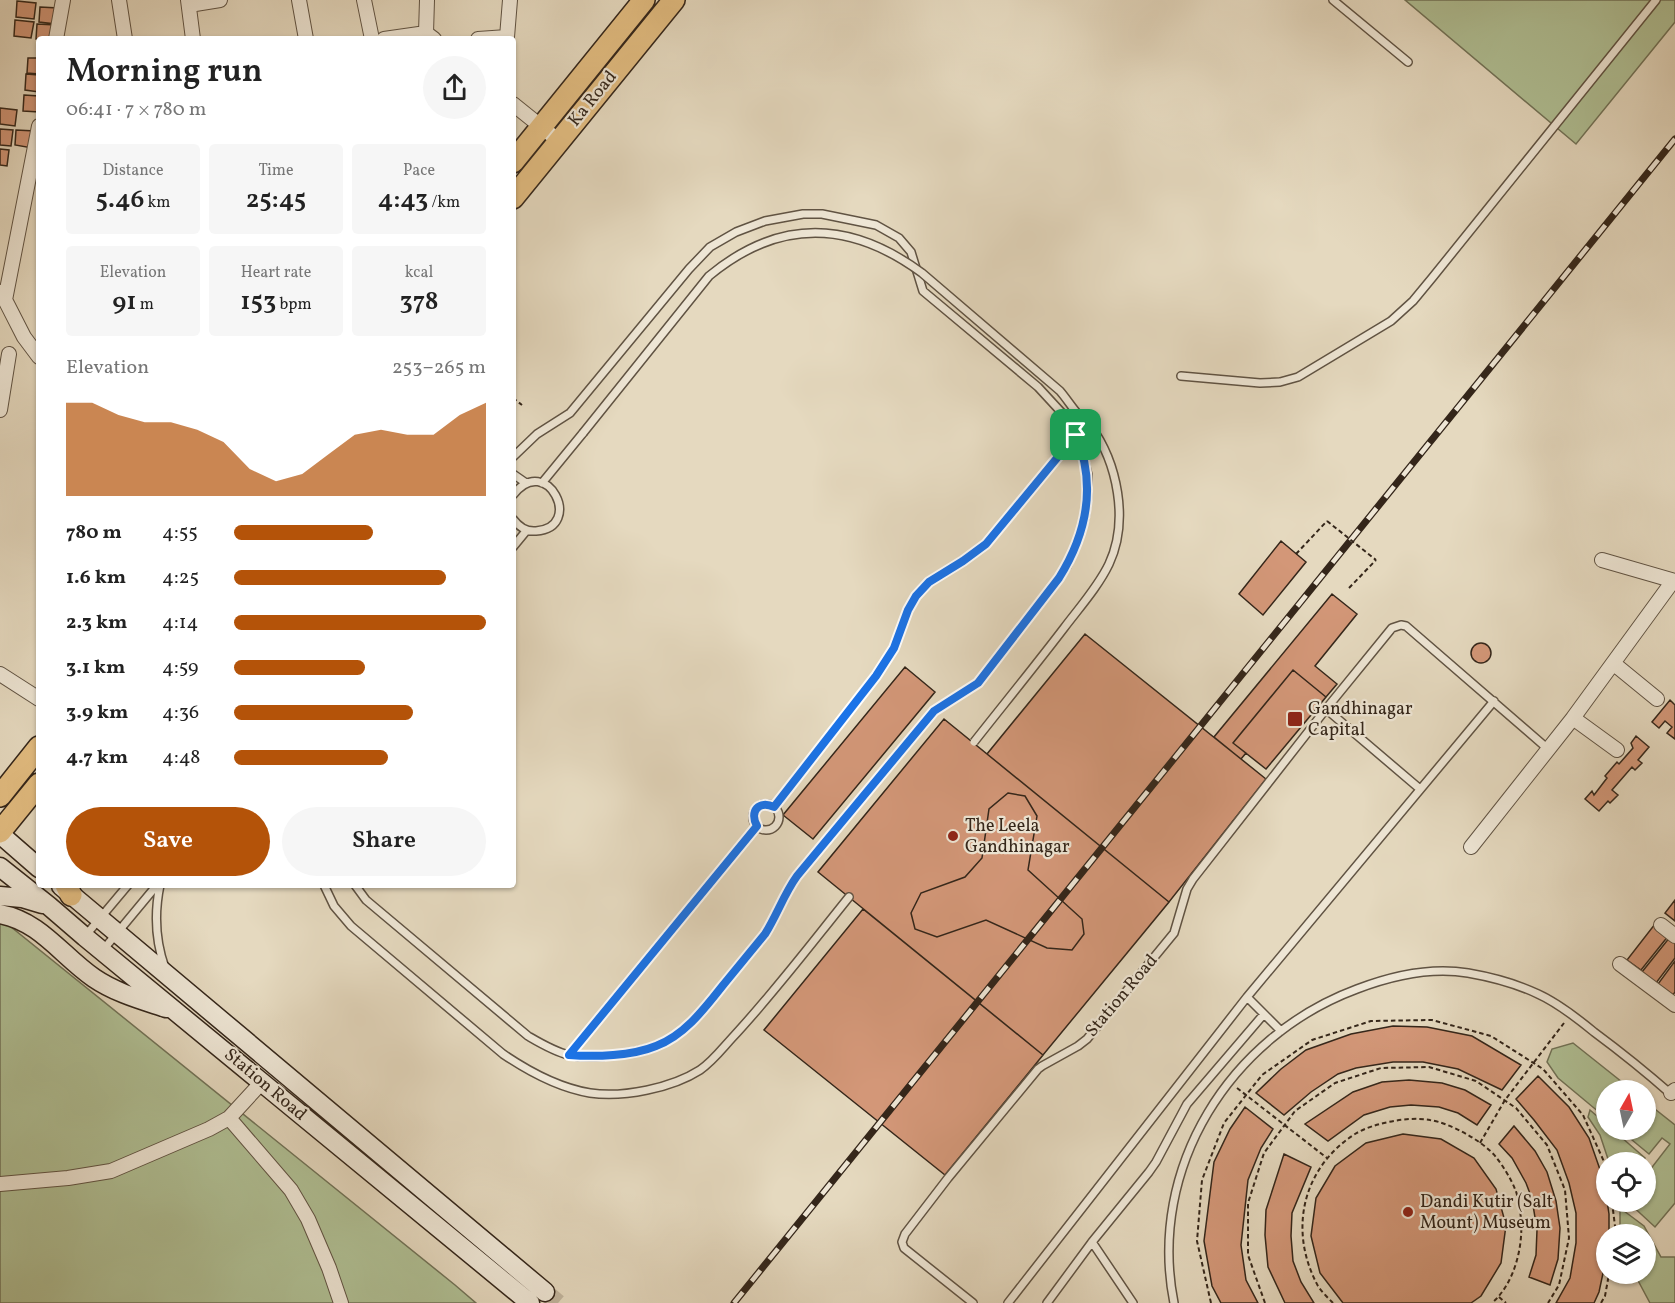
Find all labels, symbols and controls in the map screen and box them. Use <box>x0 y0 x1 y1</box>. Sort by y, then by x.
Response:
text: Morning run <box>66 50 263 96</box>
button: share <box>423 56 486 119</box>
street label: Ka Road <box>563 66 623 132</box>
text: 06:41 · 7 × 780 m <box>66 96 206 124</box>
text: Distance <box>102 160 164 182</box>
text: Time <box>258 160 294 182</box>
text: Pace <box>403 160 435 182</box>
text: 5.46 <box>96 182 144 218</box>
text: 25:45 <box>246 182 306 218</box>
text: 4:43 <box>378 182 428 218</box>
text: km <box>144 192 170 214</box>
text: /km <box>428 192 460 214</box>
text: Elevation <box>100 262 166 284</box>
text: Heart rate <box>241 262 311 284</box>
text: kcal <box>405 262 433 284</box>
text: 91 <box>112 284 136 320</box>
text: 153 <box>240 284 276 320</box>
text: 378 <box>399 284 439 320</box>
text: m <box>136 294 154 316</box>
text: bpm <box>276 294 312 316</box>
text: Elevation <box>66 354 149 382</box>
text: 253–265 m <box>392 354 486 382</box>
pin <box>1050 409 1101 460</box>
icon: arrive <box>1059 418 1092 451</box>
text: 780 m <box>66 519 122 547</box>
text: 4:55 <box>162 519 198 547</box>
text: 1.6 km <box>66 564 126 592</box>
text: 4:25 <box>162 564 199 592</box>
text: 2.3 km <box>66 609 127 637</box>
text: 4:14 <box>162 609 198 637</box>
text: 3.1 km <box>66 654 125 682</box>
text: 4:59 <box>162 654 198 682</box>
place label: Gandhinagar Capital <box>1308 697 1413 743</box>
text: 3.9 km <box>66 699 128 727</box>
text: 4:36 <box>162 699 199 727</box>
marker: Gandhinagar Capital <box>1286 710 1304 728</box>
text: 4.7 km <box>66 744 128 772</box>
text: 4:48 <box>162 744 200 772</box>
button: Save <box>66 807 270 876</box>
button: Share <box>282 807 486 876</box>
place label: The Leela Gandhinagar <box>965 814 1070 860</box>
marker: The Leela Gandhinagar <box>946 829 960 843</box>
street label: Station Road <box>1080 949 1164 1043</box>
street label: Station Road <box>218 1043 312 1127</box>
north arrow <box>1596 1080 1656 1140</box>
map controls <box>1596 1080 1656 1284</box>
button: locate <box>1596 1152 1656 1212</box>
place label: Dandi Kutir (Salt Mount) Museum <box>1420 1190 1553 1236</box>
marker: Dandi Kutir (Salt Mount) Museum <box>1401 1205 1415 1219</box>
button: layers <box>1596 1224 1656 1284</box>

